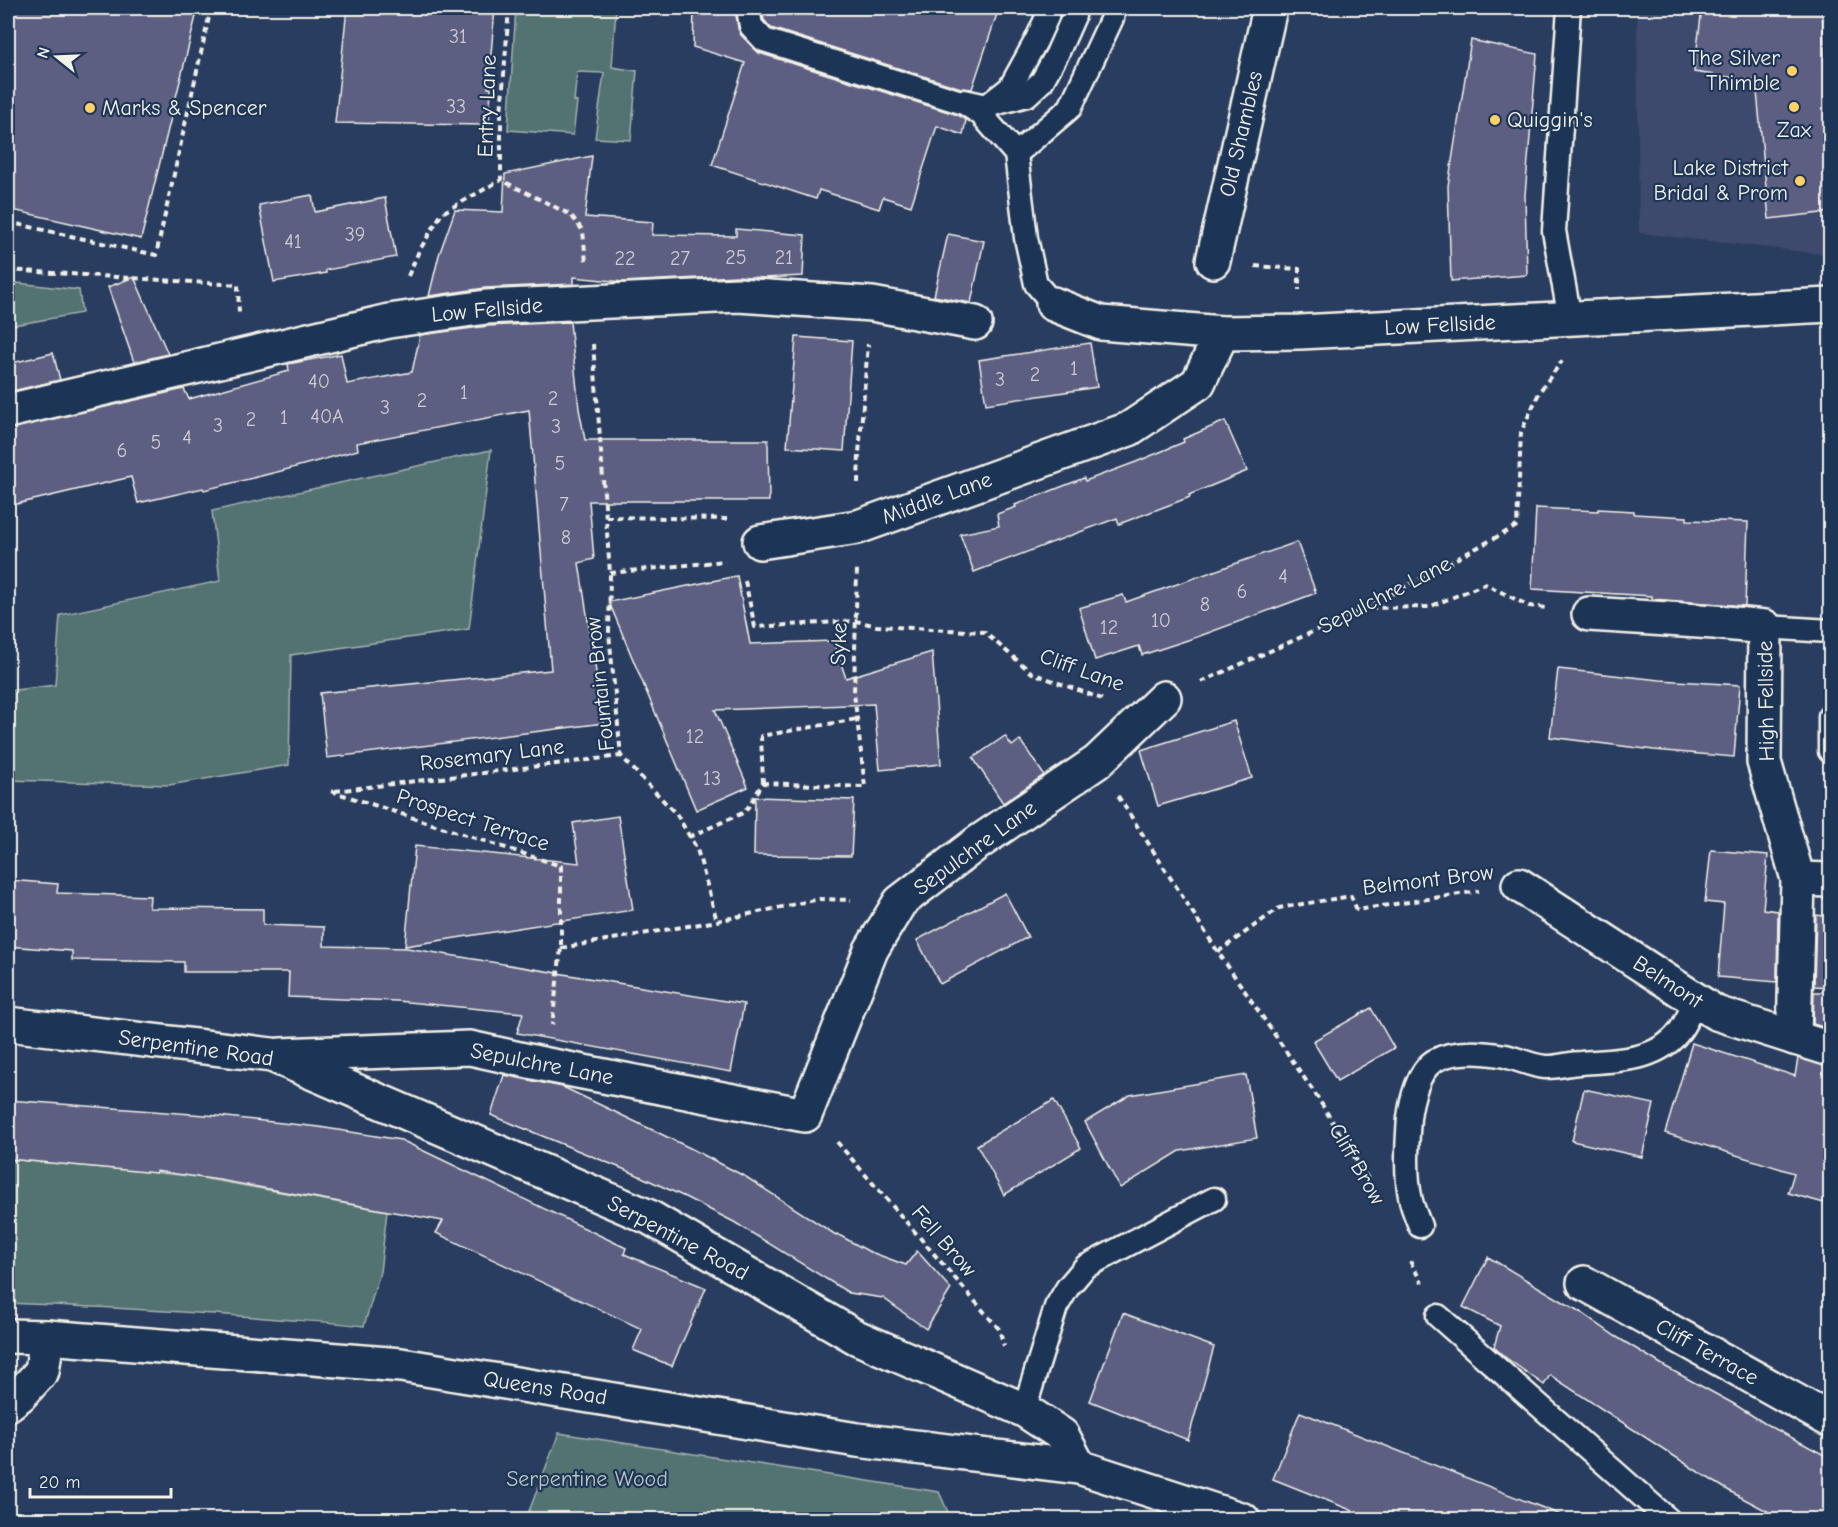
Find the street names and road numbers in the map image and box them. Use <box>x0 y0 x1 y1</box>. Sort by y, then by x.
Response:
street label: Entry Lane <box>472 54 502 158</box>
street label: Old Shambles <box>1214 69 1268 199</box>
street label: Low Fellside <box>430 292 544 328</box>
street label: Low Fellside <box>1384 309 1496 341</box>
street label: Middle Lane <box>878 466 996 530</box>
street label: Sepulchre Lane <box>1314 550 1456 640</box>
street label: Fountain Brow <box>580 616 620 752</box>
street label: Syke <box>825 622 853 666</box>
street label: High Fellside <box>1752 640 1780 762</box>
street label: Cliff Lane <box>1036 643 1128 697</box>
street label: Rosemary Lane <box>418 733 566 777</box>
street label: Prospect Terrace <box>393 783 553 857</box>
street label: Sepulchre Lane <box>909 795 1041 901</box>
street label: Belmont Brow <box>1361 859 1495 901</box>
street label: Belmont <box>1628 950 1708 1014</box>
street label: Serpentine Road <box>117 1024 275 1072</box>
street label: Sepulchre Lane <box>468 1037 616 1091</box>
street label: Cliff Brow <box>1323 1119 1391 1209</box>
street label: Serpentine Road <box>603 1190 753 1286</box>
street label: Fell Brow <box>906 1200 982 1282</box>
street label: Cliff Terrace <box>1651 1313 1763 1391</box>
street label: Queens Road <box>481 1365 609 1411</box>

